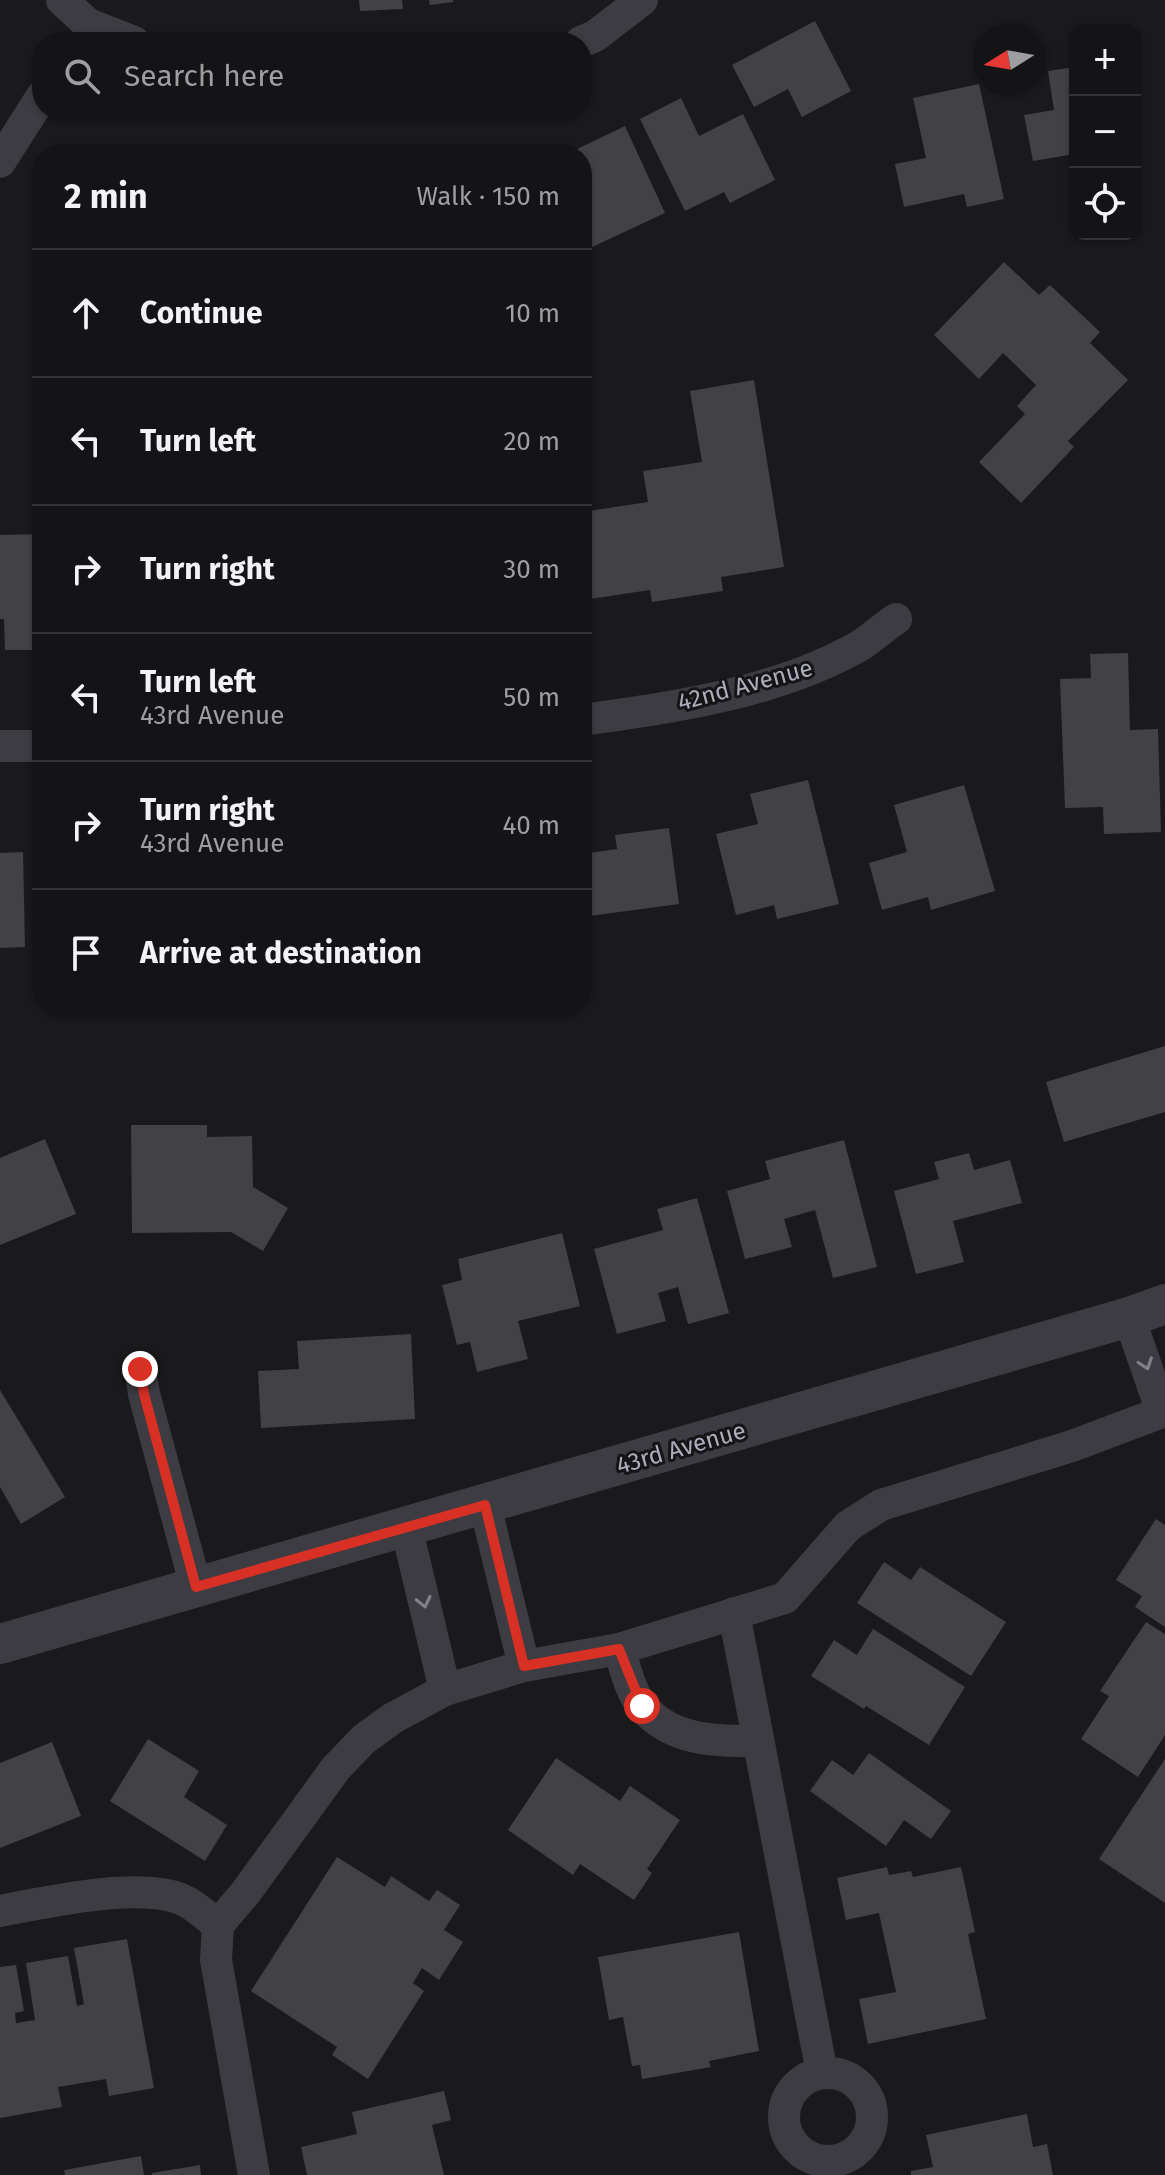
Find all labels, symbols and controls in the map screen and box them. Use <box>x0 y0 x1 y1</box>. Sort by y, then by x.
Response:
north arrow <box>973 24 1045 96</box>
map controls <box>1069 24 1141 240</box>
button: + <box>1069 24 1141 96</box>
search box <box>32 32 592 120</box>
icon: search <box>60 54 104 98</box>
text: Search here <box>124 58 284 94</box>
button: − <box>1069 96 1141 168</box>
button: locate <box>1069 168 1141 240</box>
text: 2 min <box>64 176 148 217</box>
text: Walk · 150 m <box>417 181 560 212</box>
icon: ahead <box>64 291 108 335</box>
text: Continue <box>140 295 263 331</box>
text: 10 m <box>505 298 560 329</box>
icon: left <box>64 419 108 463</box>
text: Turn left <box>140 423 256 459</box>
text: 20 m <box>503 426 560 457</box>
icon: right <box>64 547 108 591</box>
text: Turn right <box>140 551 275 587</box>
text: 30 m <box>503 554 560 585</box>
street label: 42nd Avenue <box>674 654 816 716</box>
text: Turn left <box>140 664 256 700</box>
icon: left <box>64 675 108 719</box>
text: 50 m <box>503 682 560 713</box>
text: 43rd Avenue <box>140 700 284 731</box>
text: Turn right <box>140 792 275 828</box>
icon: right <box>64 803 108 847</box>
text: 40 m <box>502 810 560 841</box>
text: 43rd Avenue <box>140 828 284 859</box>
icon: arrive <box>64 931 108 975</box>
text: Arrive at destination <box>140 935 422 971</box>
route end <box>122 1351 158 1387</box>
one-way arrow <box>1136 1356 1153 1370</box>
street label: 43rd Avenue <box>613 1416 749 1480</box>
one-way arrow <box>415 1595 432 1608</box>
route start <box>624 1688 660 1724</box>

